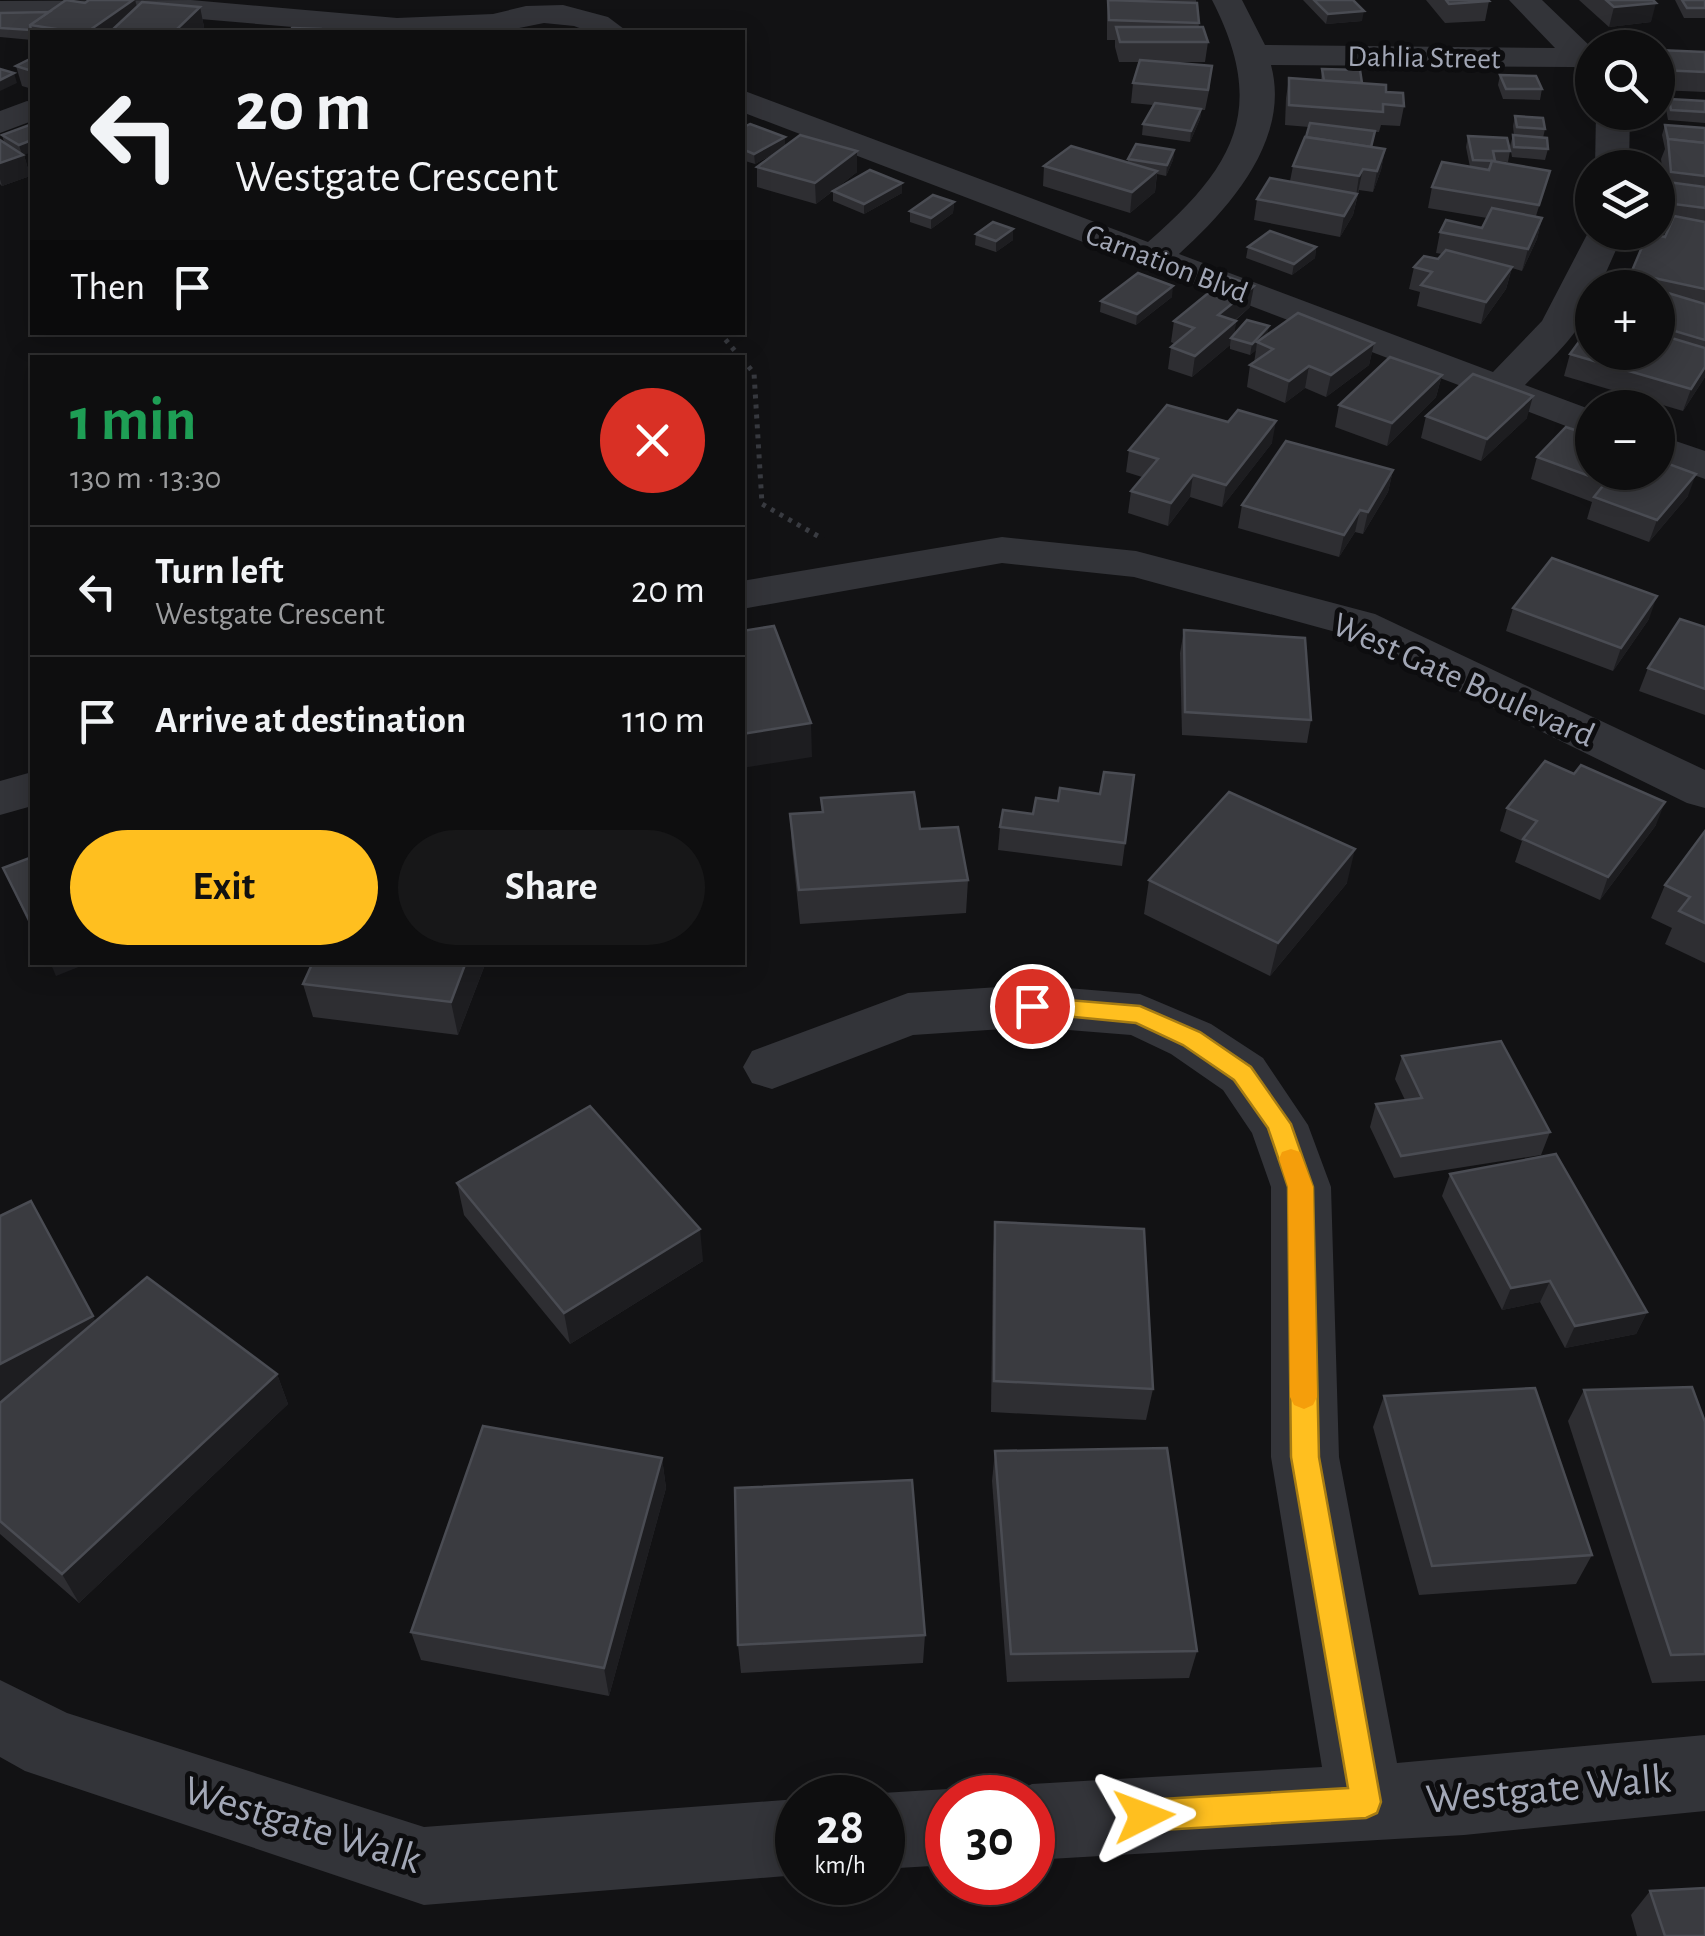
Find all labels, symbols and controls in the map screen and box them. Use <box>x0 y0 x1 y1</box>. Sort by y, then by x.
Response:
map controls <box>1575 30 1675 490</box>
button: search <box>1575 30 1675 130</box>
street label: Dahlia Street <box>1347 42 1501 74</box>
icon: left <box>70 70 200 200</box>
text: 20 m <box>235 73 372 143</box>
button: layers <box>1575 150 1675 250</box>
text: Westgate Crescent <box>235 155 558 200</box>
street label: Carnation Blvd <box>1081 219 1252 309</box>
icon: arrive <box>165 260 220 315</box>
text: Then <box>70 269 145 307</box>
button: + <box>1575 270 1675 370</box>
button: close <box>600 388 705 493</box>
button: − <box>1575 390 1675 490</box>
text: 1 min <box>70 391 196 451</box>
text: 130 m · 13:30 <box>70 462 221 494</box>
text: Turn left <box>155 553 283 591</box>
icon: left <box>70 564 125 619</box>
text: 20 m <box>631 572 705 610</box>
text: Westgate Crescent <box>155 598 385 630</box>
street label: West Gate Boulevard <box>1327 607 1600 754</box>
icon: arrive <box>70 694 125 749</box>
text: Arrive at destination <box>155 702 466 740</box>
text: 110 m <box>622 702 705 740</box>
button: Exit <box>70 830 378 945</box>
button: Share <box>398 830 705 945</box>
pin <box>990 964 1075 1049</box>
icon: arrive <box>1005 979 1060 1034</box>
street label: Westgate Walk <box>1424 1757 1672 1821</box>
position arrow <box>1092 1764 1196 1868</box>
street label: Westgate Walk <box>179 1769 426 1881</box>
speed limit sign: 30 <box>925 1775 1055 1905</box>
text: 28 <box>816 1803 864 1853</box>
text: km/h <box>814 1853 866 1878</box>

